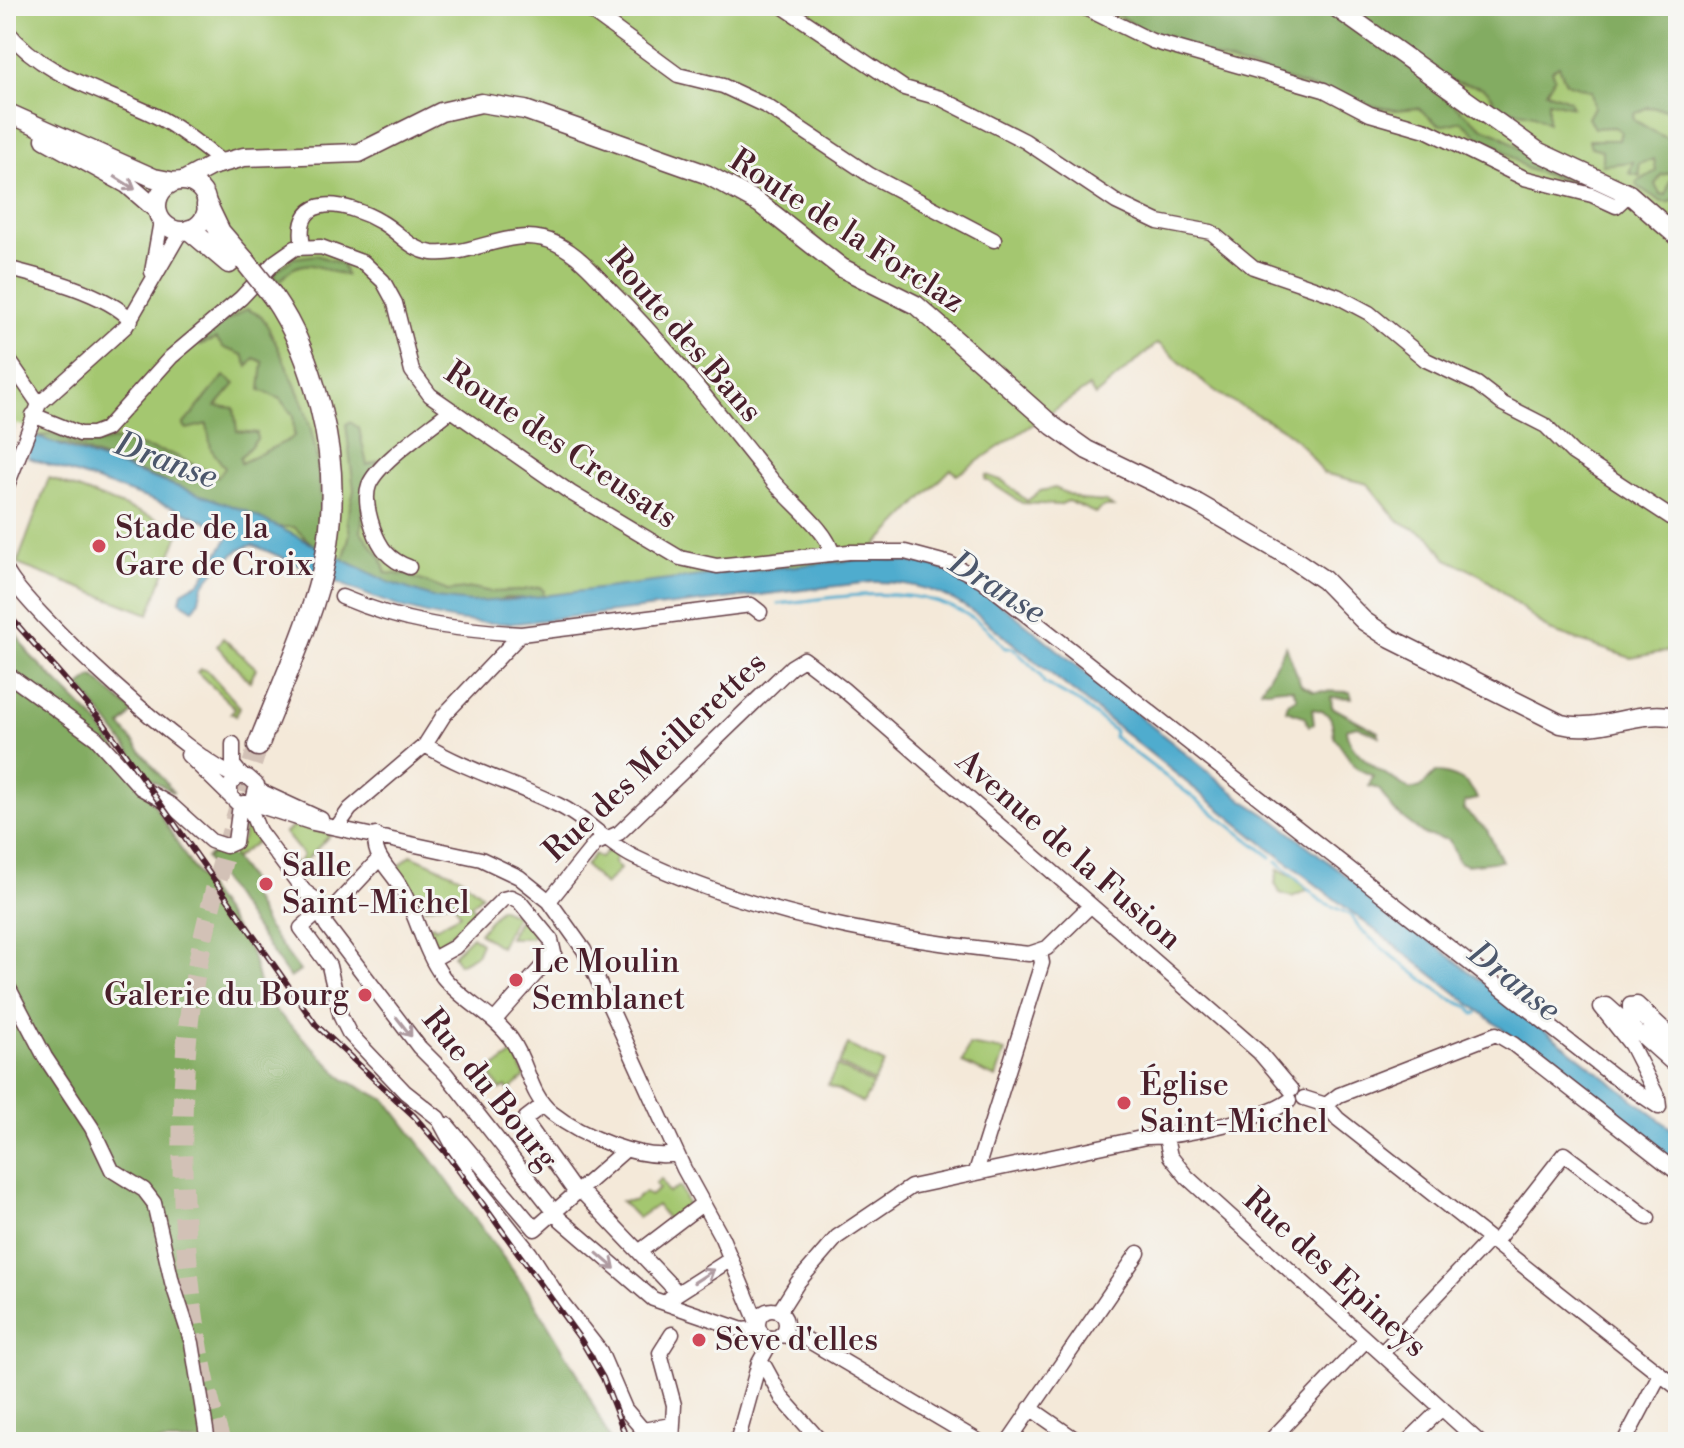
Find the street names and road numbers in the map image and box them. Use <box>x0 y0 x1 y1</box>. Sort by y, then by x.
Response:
street label: Route de la Forclaz <box>722 140 972 322</box>
street label: Route des Bans <box>597 239 771 431</box>
street label: Route des Creusats <box>437 352 685 538</box>
street label: Rue des Meillerettes <box>535 643 775 871</box>
street label: Avenue de la Fusion <box>947 740 1190 959</box>
street label: Rue du Bourg <box>413 1001 567 1178</box>
street label: Rue des Epineys <box>1235 1180 1435 1366</box>

